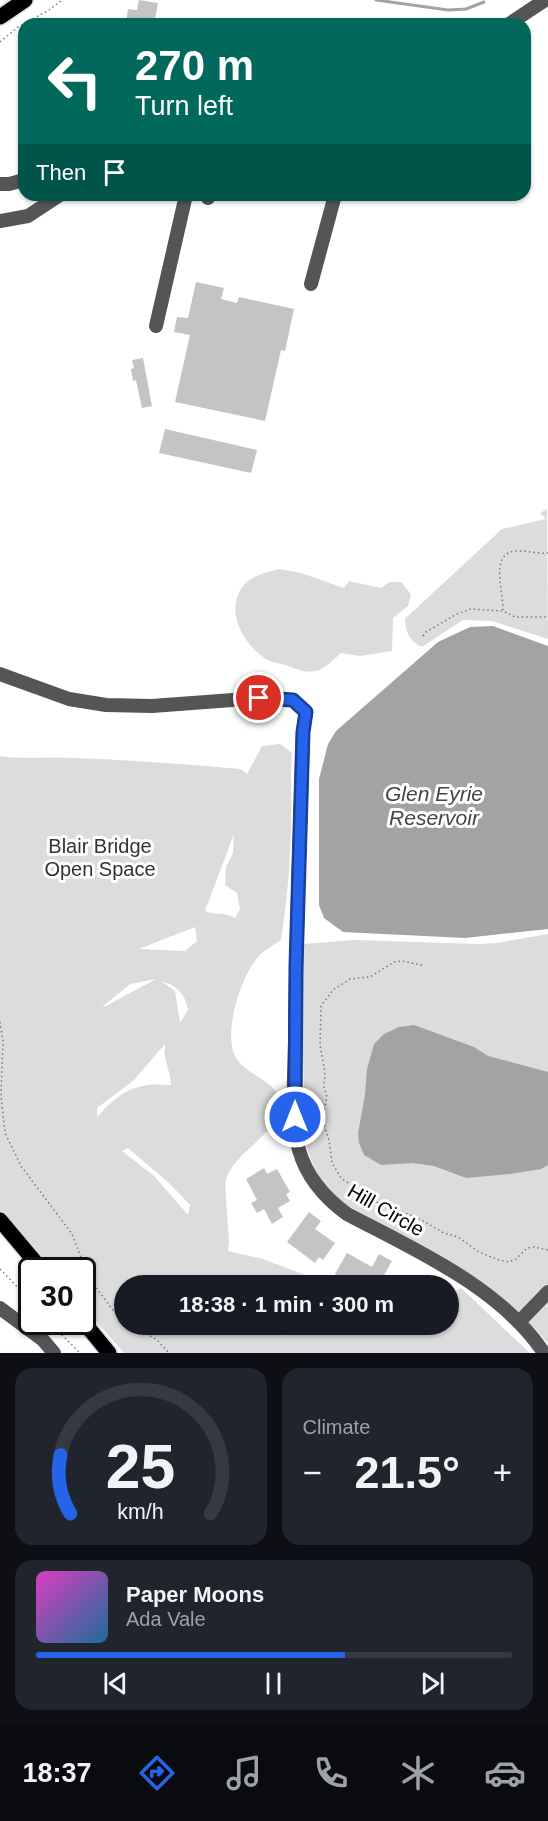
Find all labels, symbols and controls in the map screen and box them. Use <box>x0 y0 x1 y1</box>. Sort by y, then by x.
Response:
icon: left <box>36 42 114 120</box>
text: 270 m <box>135 42 254 89</box>
text: Turn left <box>135 91 233 121</box>
icon: arrive <box>98 156 131 189</box>
text: Then <box>36 160 86 185</box>
pin <box>233 672 284 723</box>
icon: arrive <box>242 681 275 714</box>
water label: Glen Eyrie Reservoir <box>385 782 483 829</box>
park label: Blair Bridge Open Space <box>44 835 156 880</box>
position arrow <box>263 1085 327 1149</box>
street label: Hill Circle <box>344 1179 428 1241</box>
speed limit sign: 30 <box>18 1257 96 1335</box>
text: 18:38 · 1 min · 300 m <box>179 1292 394 1317</box>
text: Climate <box>303 1416 370 1438</box>
text: 25 <box>106 1432 175 1501</box>
text: 21.5° <box>354 1447 460 1498</box>
text: − <box>303 1454 322 1491</box>
text: + <box>493 1454 512 1491</box>
text: km/h <box>118 1500 164 1524</box>
text: Paper Moons <box>126 1582 264 1607</box>
text: Ada Vale <box>126 1608 206 1630</box>
icon: previous <box>99 1667 132 1700</box>
icon: pause <box>257 1667 290 1700</box>
icon: next <box>416 1667 449 1700</box>
icon: directions <box>136 1752 178 1794</box>
icon: music <box>223 1752 265 1794</box>
icon: phone <box>310 1752 352 1794</box>
icon: climate <box>397 1752 439 1794</box>
icon: car <box>484 1752 526 1794</box>
text: 18:37 <box>22 1758 91 1788</box>

